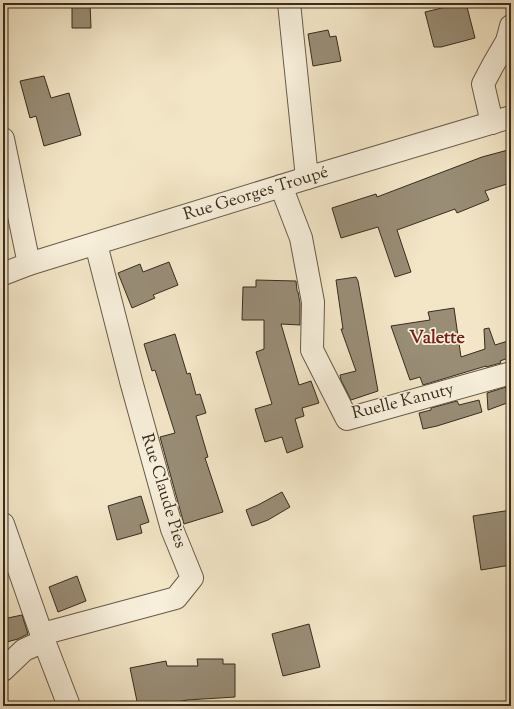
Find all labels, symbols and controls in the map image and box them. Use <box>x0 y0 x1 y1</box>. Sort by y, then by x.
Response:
street label: Rue Georges Troupé <box>181 161 331 227</box>
district label: Valette <box>409 326 465 352</box>
street label: Ruelle Kanuty <box>349 378 457 426</box>
street label: Rue Claude Pies <box>134 431 192 552</box>

